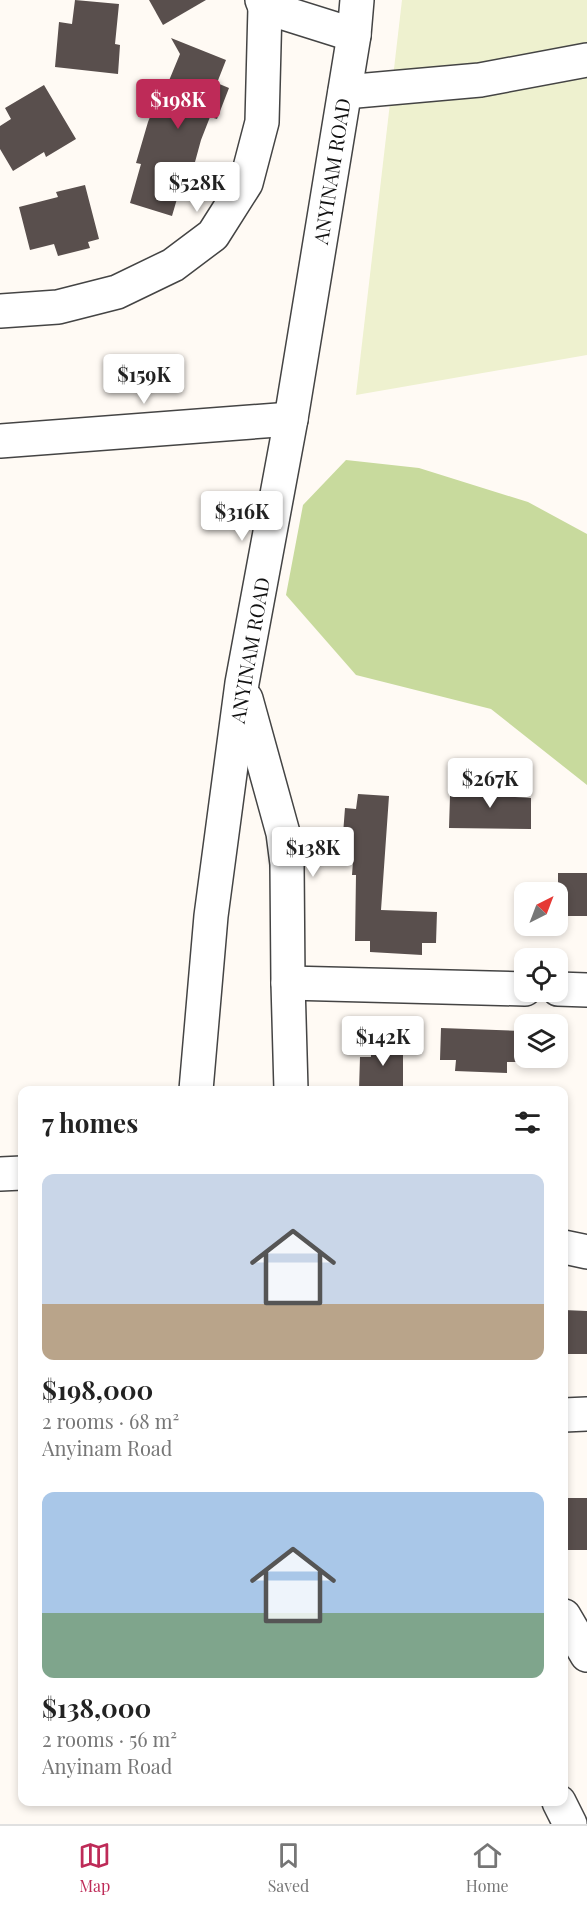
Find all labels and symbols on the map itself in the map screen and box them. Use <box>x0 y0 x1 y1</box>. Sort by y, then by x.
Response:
pin: $198K <box>136 79 220 130</box>
street label: ANYINAM ROAD <box>306 96 356 247</box>
pin: $528K <box>155 162 239 213</box>
pin: $159K <box>102 354 186 405</box>
pin: $316K <box>200 491 284 542</box>
street label: ANYINAM ROAD <box>223 575 275 726</box>
pin: $267K <box>448 758 532 809</box>
pin: $138K <box>271 827 355 878</box>
north arrow <box>514 882 568 936</box>
pin: $142K <box>341 1016 425 1067</box>

